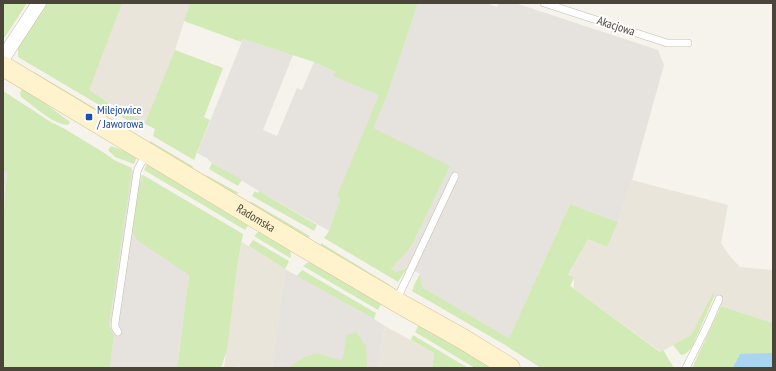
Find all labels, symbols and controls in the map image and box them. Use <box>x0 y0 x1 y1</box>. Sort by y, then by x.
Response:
street label: Akacjowa <box>595 12 637 39</box>
place label: Milejowice / Jaworowa <box>96 102 143 131</box>
marker: Milejowice / Jaworowa <box>84 112 94 122</box>
street label: Radomska <box>234 200 278 235</box>

